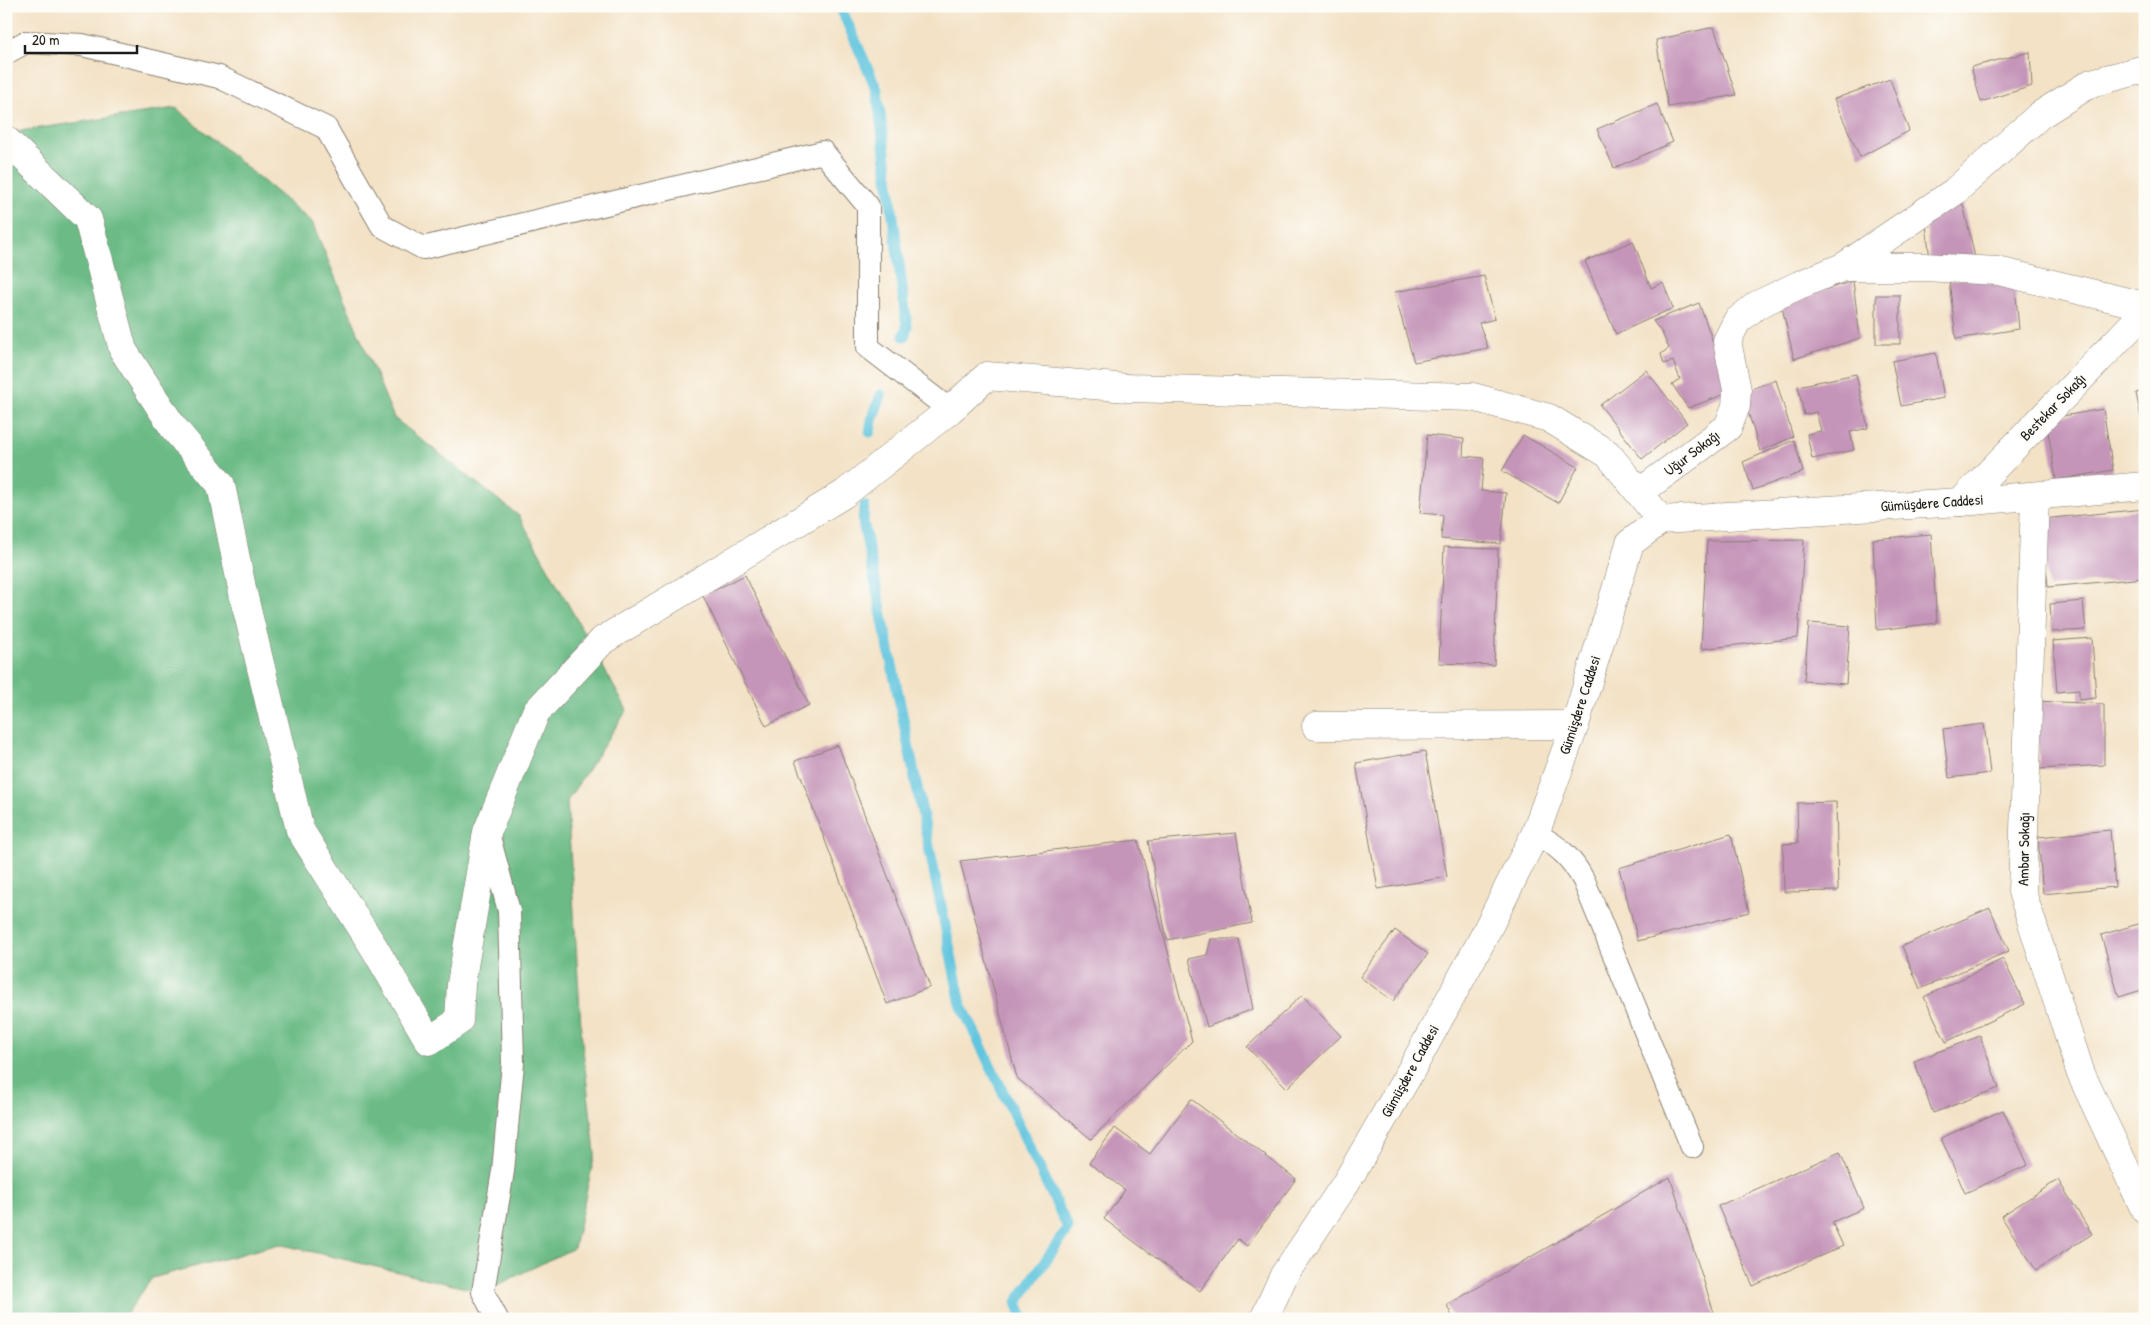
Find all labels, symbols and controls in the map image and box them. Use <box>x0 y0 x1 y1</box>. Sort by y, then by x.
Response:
scale bar <box>25 22 138 54</box>
text: 20 m <box>32 29 59 50</box>
street label: Bestekar Sokağı <box>2015 368 2090 445</box>
street label: Uğur Sokağı <box>1659 425 1724 481</box>
street label: Gümüşdere Caddesi <box>1880 488 1984 517</box>
street label: Gümüşdere Caddesi <box>1554 653 1605 757</box>
street label: Ambar Sokağı <box>2012 812 2035 886</box>
street label: Gümüşdere Caddesi <box>1375 1021 1444 1121</box>

